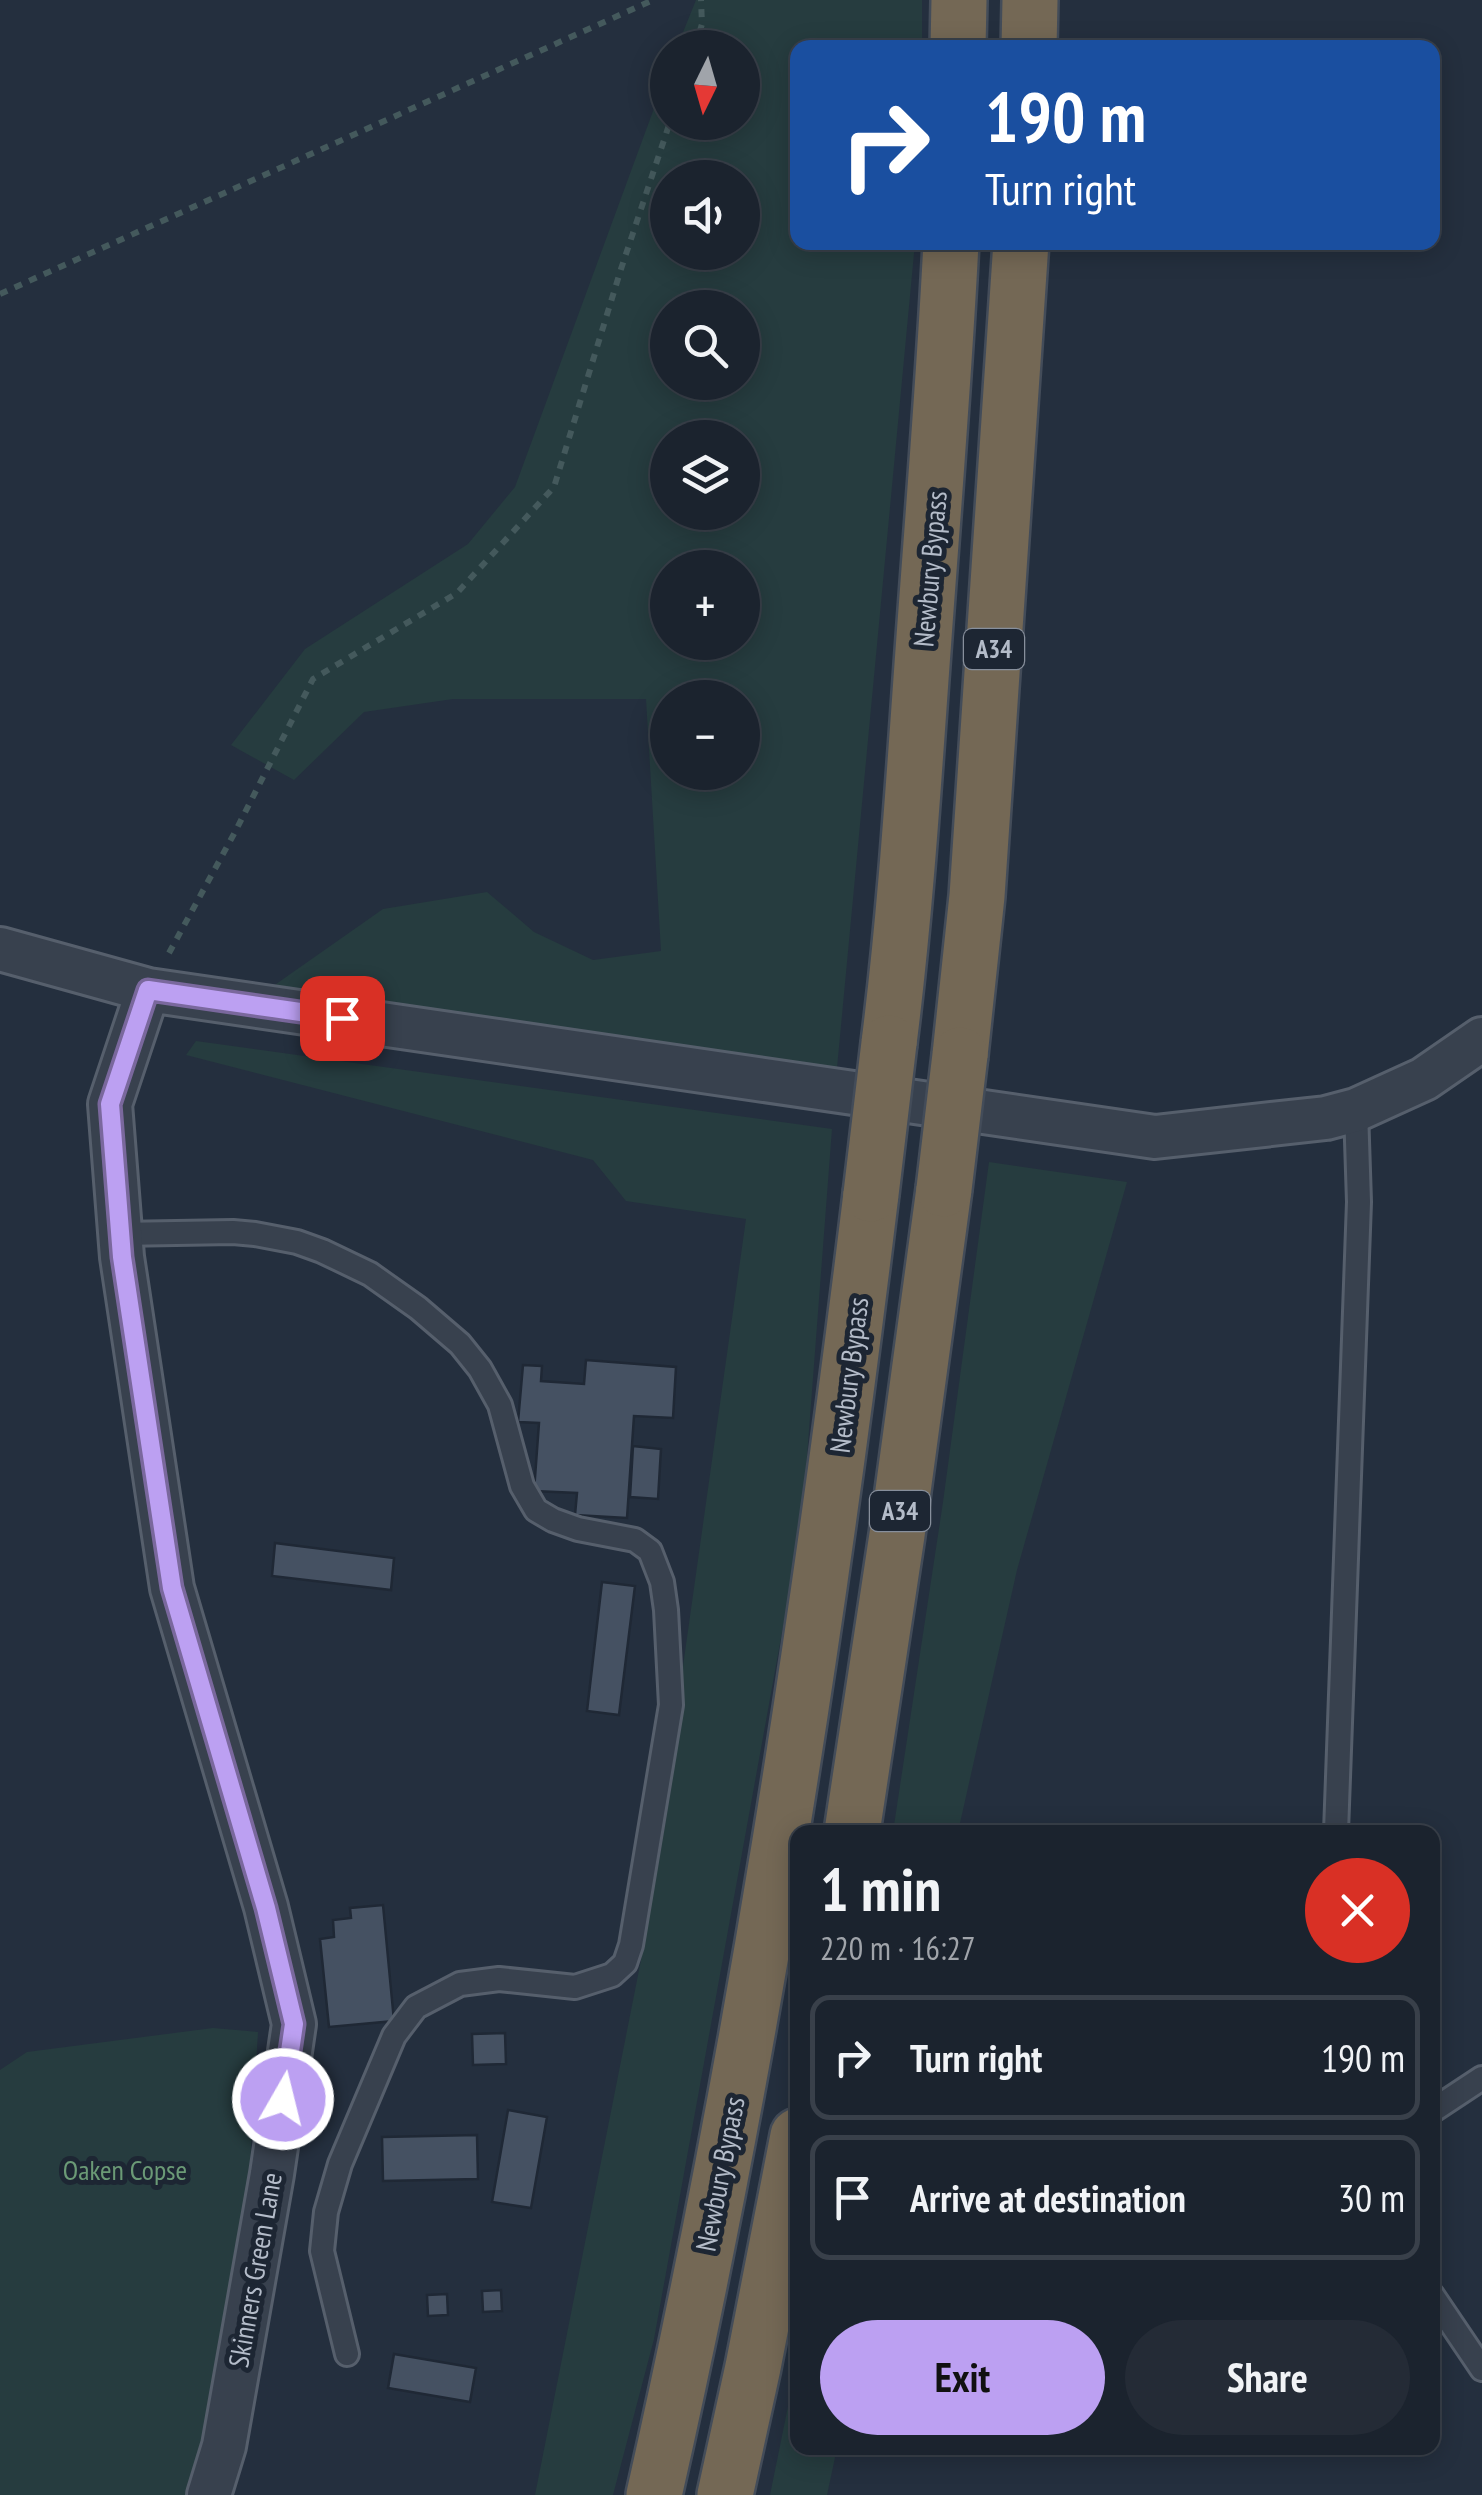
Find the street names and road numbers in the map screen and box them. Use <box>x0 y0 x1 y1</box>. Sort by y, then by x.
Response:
street label: Newbury Bypass <box>904 489 955 649</box>
road number: A34 <box>964 629 1024 669</box>
street label: Newbury Bypass <box>821 1295 876 1455</box>
road number: A34 <box>870 1491 930 1531</box>
street label: Newbury Bypass <box>686 2094 753 2254</box>
street label: Skinners Green Lane <box>219 2170 290 2370</box>

